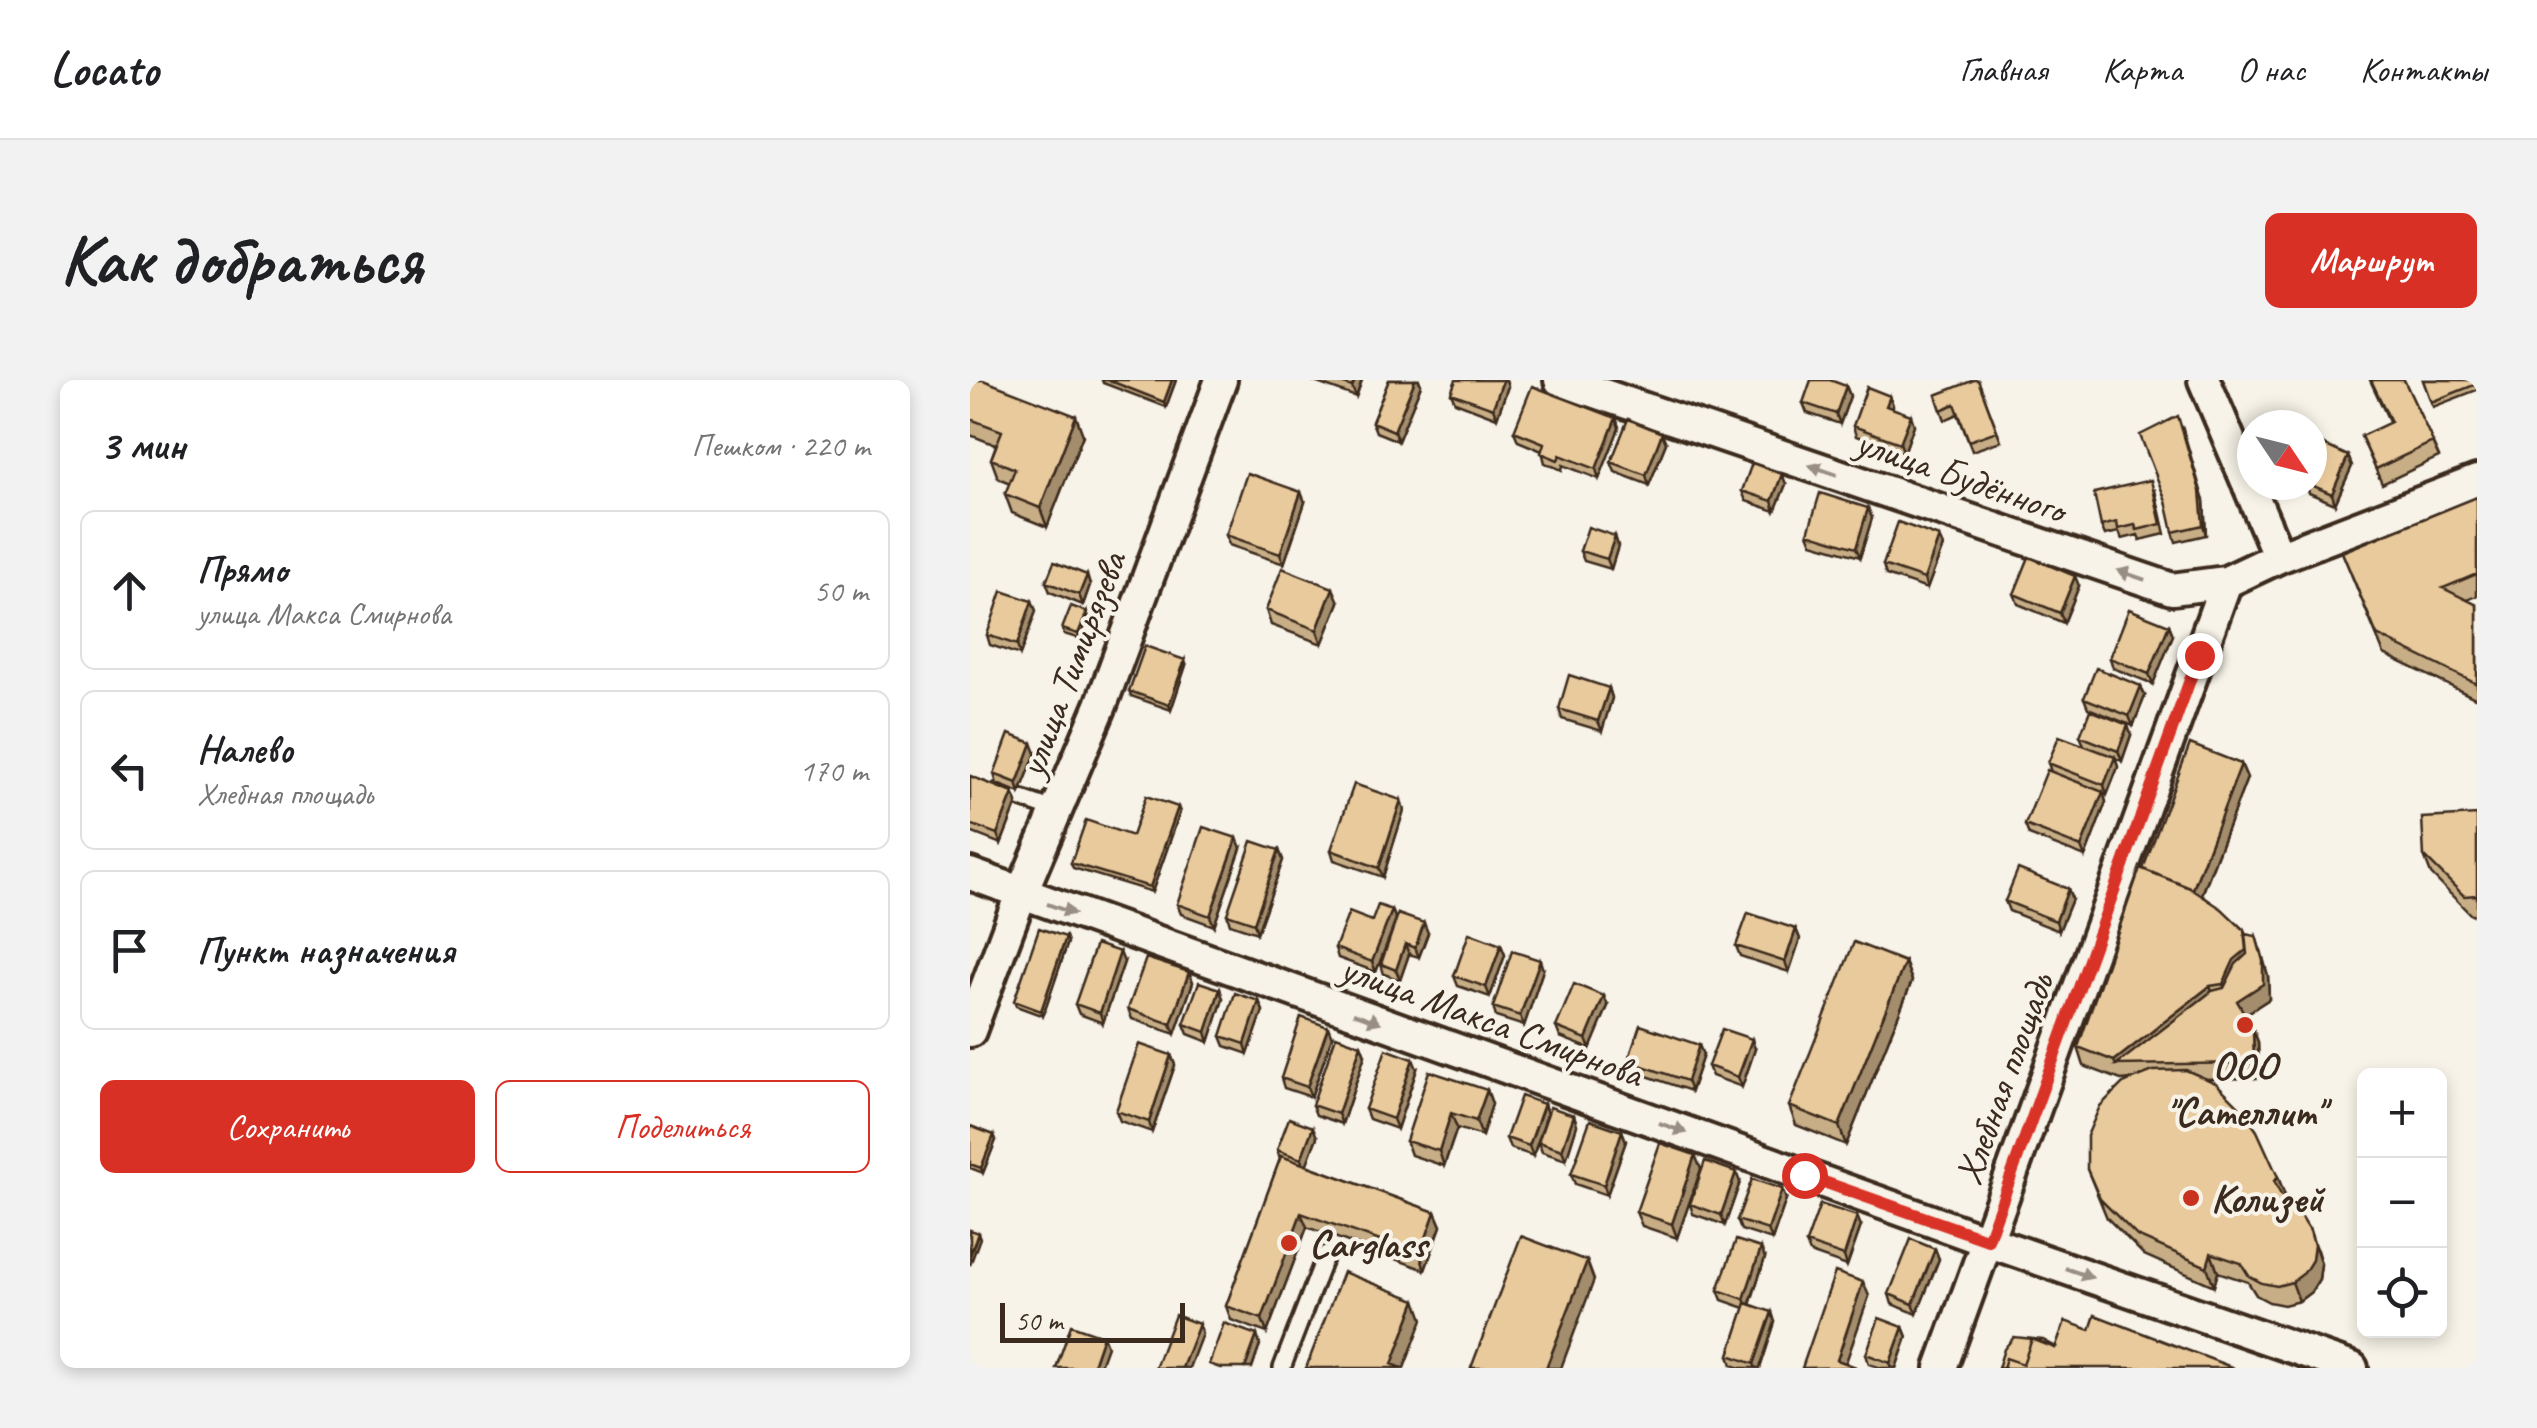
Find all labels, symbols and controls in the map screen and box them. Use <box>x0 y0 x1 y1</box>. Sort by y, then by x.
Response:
text: Locato <box>50 39 158 99</box>
text: Главная <box>1959 47 2047 92</box>
text: Карта <box>2102 47 2182 92</box>
text: О нас <box>2237 47 2305 92</box>
text: Контакты <box>2360 47 2487 92</box>
button: Маршрут <box>2265 213 2477 308</box>
text: Как добраться <box>60 216 422 304</box>
north arrow <box>2237 410 2327 500</box>
street label: улица Будённого <box>1848 416 2075 536</box>
text: 3 мин <box>100 419 185 472</box>
text: Пешком · 220 m <box>691 425 870 466</box>
one-way arrow <box>1808 461 1838 476</box>
street label: улица Тимирязева <box>1005 542 1139 786</box>
text: Прямо <box>197 546 287 593</box>
icon: ahead <box>102 563 157 618</box>
one-way arrow <box>2115 566 2145 581</box>
text: 50 m <box>814 570 868 611</box>
text: улица Макса Смирнова <box>197 593 451 634</box>
route end <box>2177 633 2223 679</box>
text: Налево <box>197 726 293 773</box>
icon: left <box>102 743 157 798</box>
text: 170 m <box>799 750 868 791</box>
text: Хлебная площадь <box>197 773 373 814</box>
one-way arrow <box>1046 902 1076 917</box>
icon: arrive <box>102 923 157 978</box>
text: Пункт назначения <box>197 927 454 974</box>
street label: улица Макса Смирнова <box>1332 942 1652 1100</box>
street label: Хлебная площадь <box>1943 965 2066 1191</box>
one-way arrow <box>1352 1011 1382 1026</box>
marker: ООО "Сателлит" <box>2234 1014 2256 1036</box>
place label: ООО "Сателлит" <box>2166 1041 2333 1137</box>
map controls <box>2357 1068 2447 1338</box>
button: + <box>2357 1068 2447 1158</box>
button: Сохранить <box>100 1080 475 1173</box>
button: Поделиться <box>495 1080 870 1173</box>
one-way arrow <box>1658 1121 1688 1136</box>
route start <box>1782 1153 1828 1199</box>
button: − <box>2357 1158 2447 1248</box>
place label: Колизей <box>2211 1174 2326 1224</box>
marker: Колизей <box>2180 1187 2202 1209</box>
place label: Carglass <box>1309 1219 1430 1269</box>
marker: Carglass <box>1278 1232 1300 1254</box>
button: locate <box>2357 1248 2447 1338</box>
one-way arrow <box>2065 1266 2095 1281</box>
scale bar <box>1000 1298 1185 1343</box>
text: 50 m <box>1015 1303 1063 1338</box>

